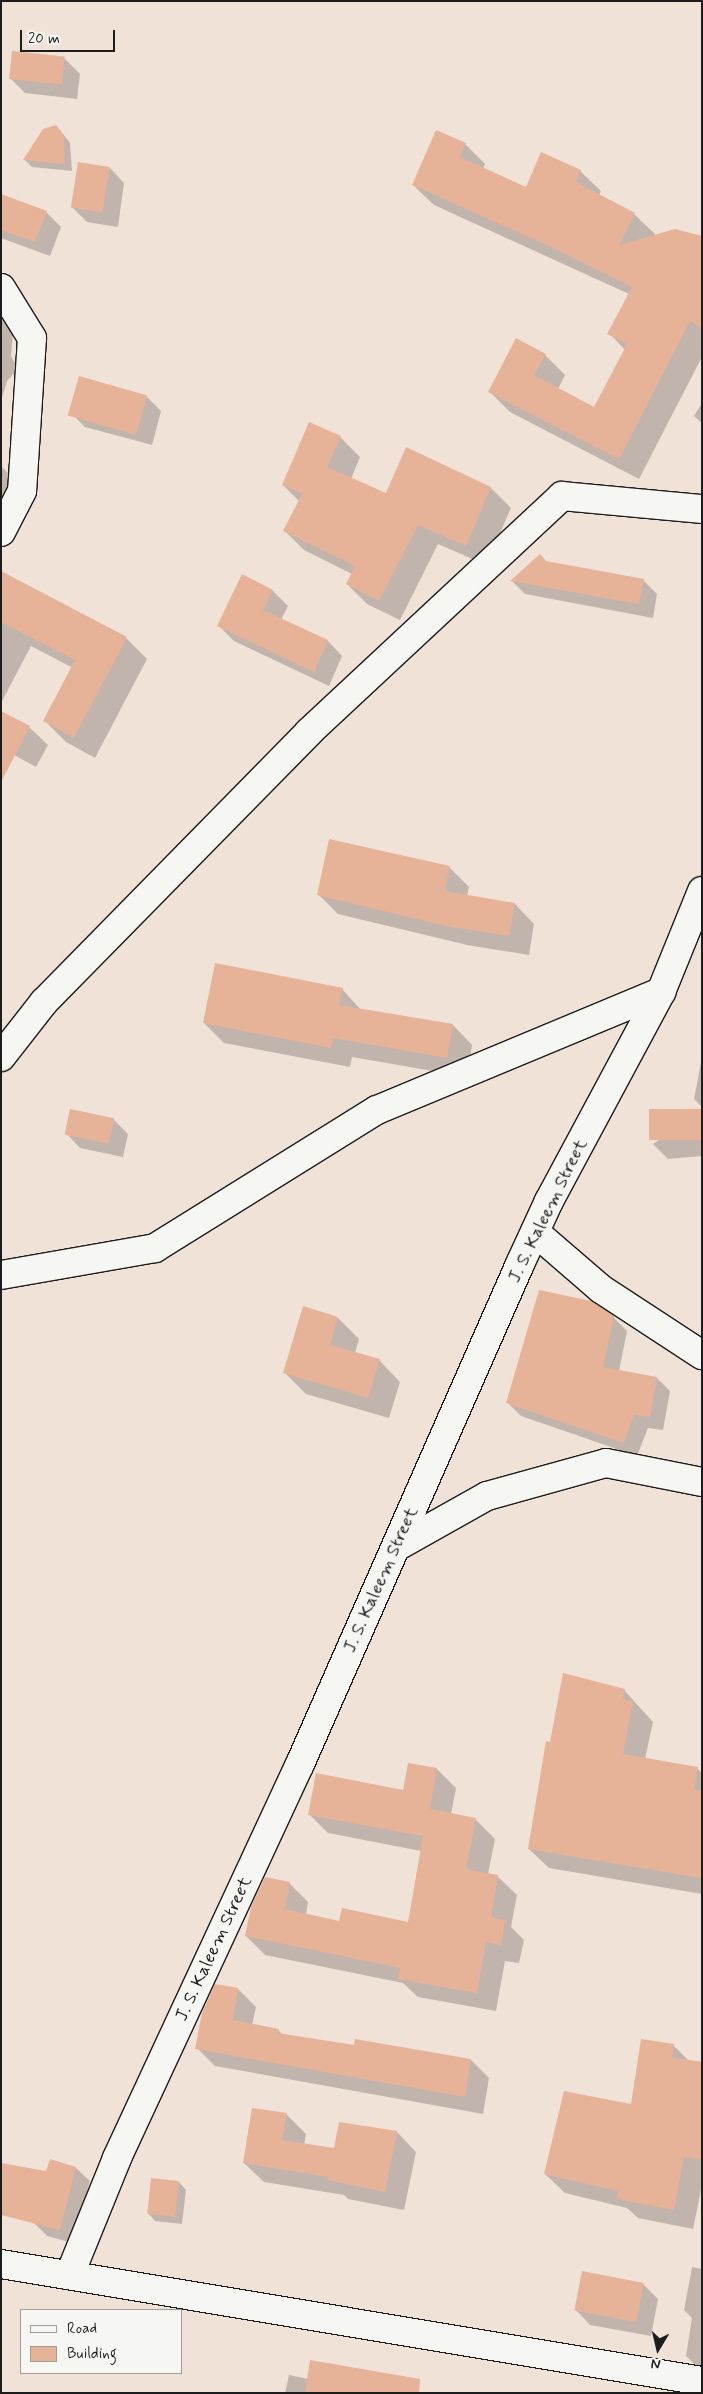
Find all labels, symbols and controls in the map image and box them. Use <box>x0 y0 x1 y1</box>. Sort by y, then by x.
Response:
scale bar <box>22 20 118 52</box>
text: 20 m <box>28 29 60 49</box>
street label: J. S. Kaleem Street <box>504 1136 592 1286</box>
street label: J. S. Kaleem Street <box>339 1504 423 1656</box>
street label: J. S. Kaleem Street <box>171 1873 257 2025</box>
legend <box>20 2309 182 2374</box>
text: Road <box>67 2319 97 2339</box>
north arrow <box>633 2324 683 2374</box>
text: Building <box>67 2344 117 2364</box>
text: N <box>650 2354 662 2373</box>

